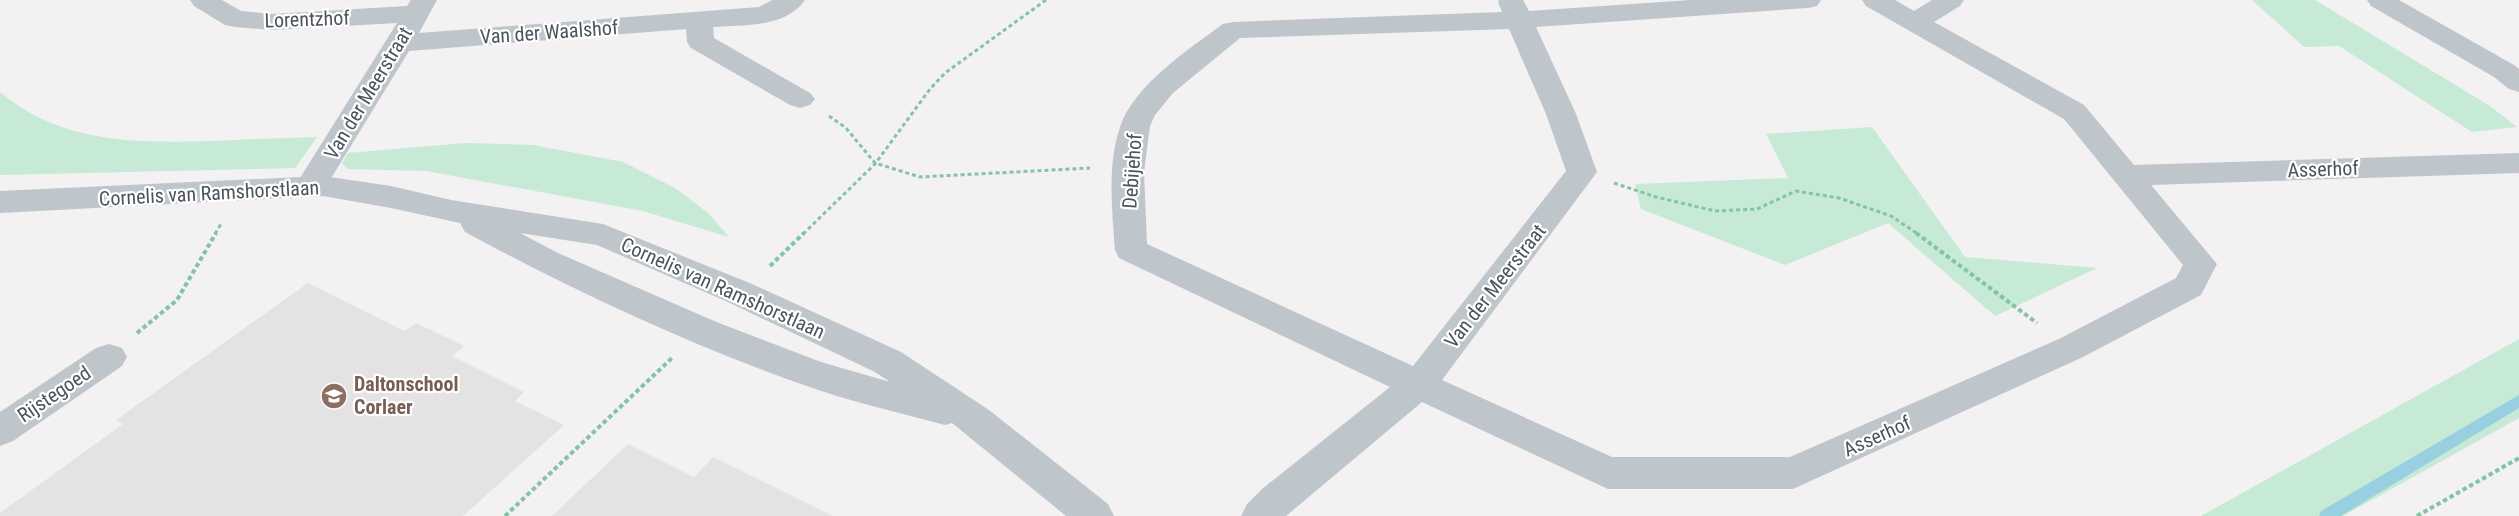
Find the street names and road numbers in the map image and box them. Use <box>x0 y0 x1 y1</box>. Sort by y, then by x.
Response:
street label: Lorentzhof <box>264 5 351 32</box>
street label: Van der Waalshof <box>479 15 620 49</box>
street label: Van der Meerstraat <box>319 22 417 164</box>
street label: Debijehof <box>1117 132 1147 209</box>
street label: Asserhof <box>2287 156 2360 182</box>
street label: Cornelis van Ramshorstlaan <box>98 175 320 211</box>
street label: Van der Meerstraat <box>1439 219 1551 353</box>
street label: Cornelis van Ramshorstlaan <box>617 232 829 344</box>
street label: Rijstegoed <box>13 361 95 427</box>
street label: Asserhof <box>1840 410 1915 461</box>

